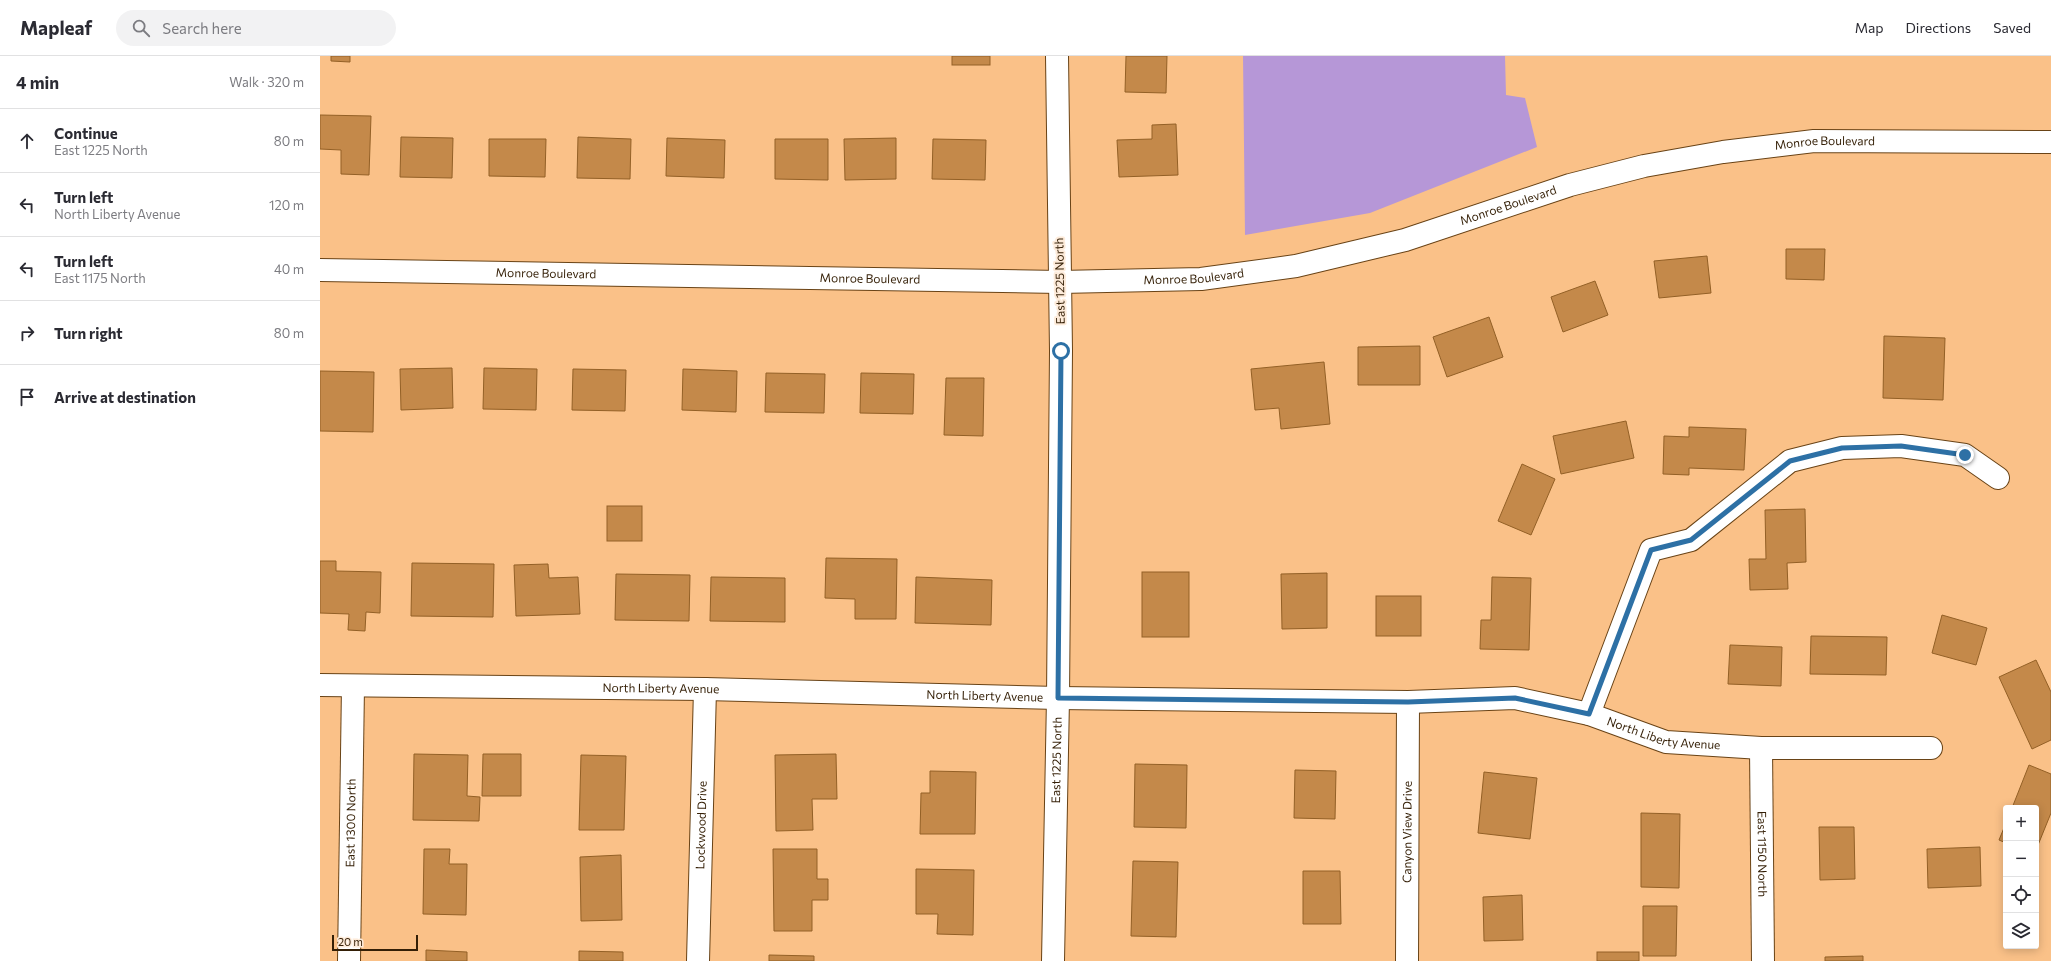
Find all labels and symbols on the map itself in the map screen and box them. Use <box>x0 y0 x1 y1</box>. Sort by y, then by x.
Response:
street label: Monroe Boulevard <box>1774 133 1875 152</box>
street label: Monroe Boulevard <box>1458 182 1558 227</box>
street label: East 1225 North <box>1051 238 1067 324</box>
street label: Monroe Boulevard <box>496 265 596 280</box>
street label: Monroe Boulevard <box>1143 265 1245 286</box>
street label: Monroe Boulevard <box>819 270 920 286</box>
route start <box>1052 342 1070 360</box>
route end <box>1956 446 1974 464</box>
street label: North Liberty Avenue <box>602 680 720 695</box>
street label: North Liberty Avenue <box>926 687 1044 704</box>
street label: North Liberty Avenue <box>1605 713 1721 751</box>
street label: East 1225 North <box>1048 717 1064 803</box>
street label: East 1300 North <box>342 778 358 868</box>
street label: Lockwood Drive <box>692 781 709 869</box>
street label: Canyon View Drive <box>1399 781 1414 883</box>
street label: East 1150 North <box>1756 811 1770 897</box>
scale bar <box>332 933 418 952</box>

